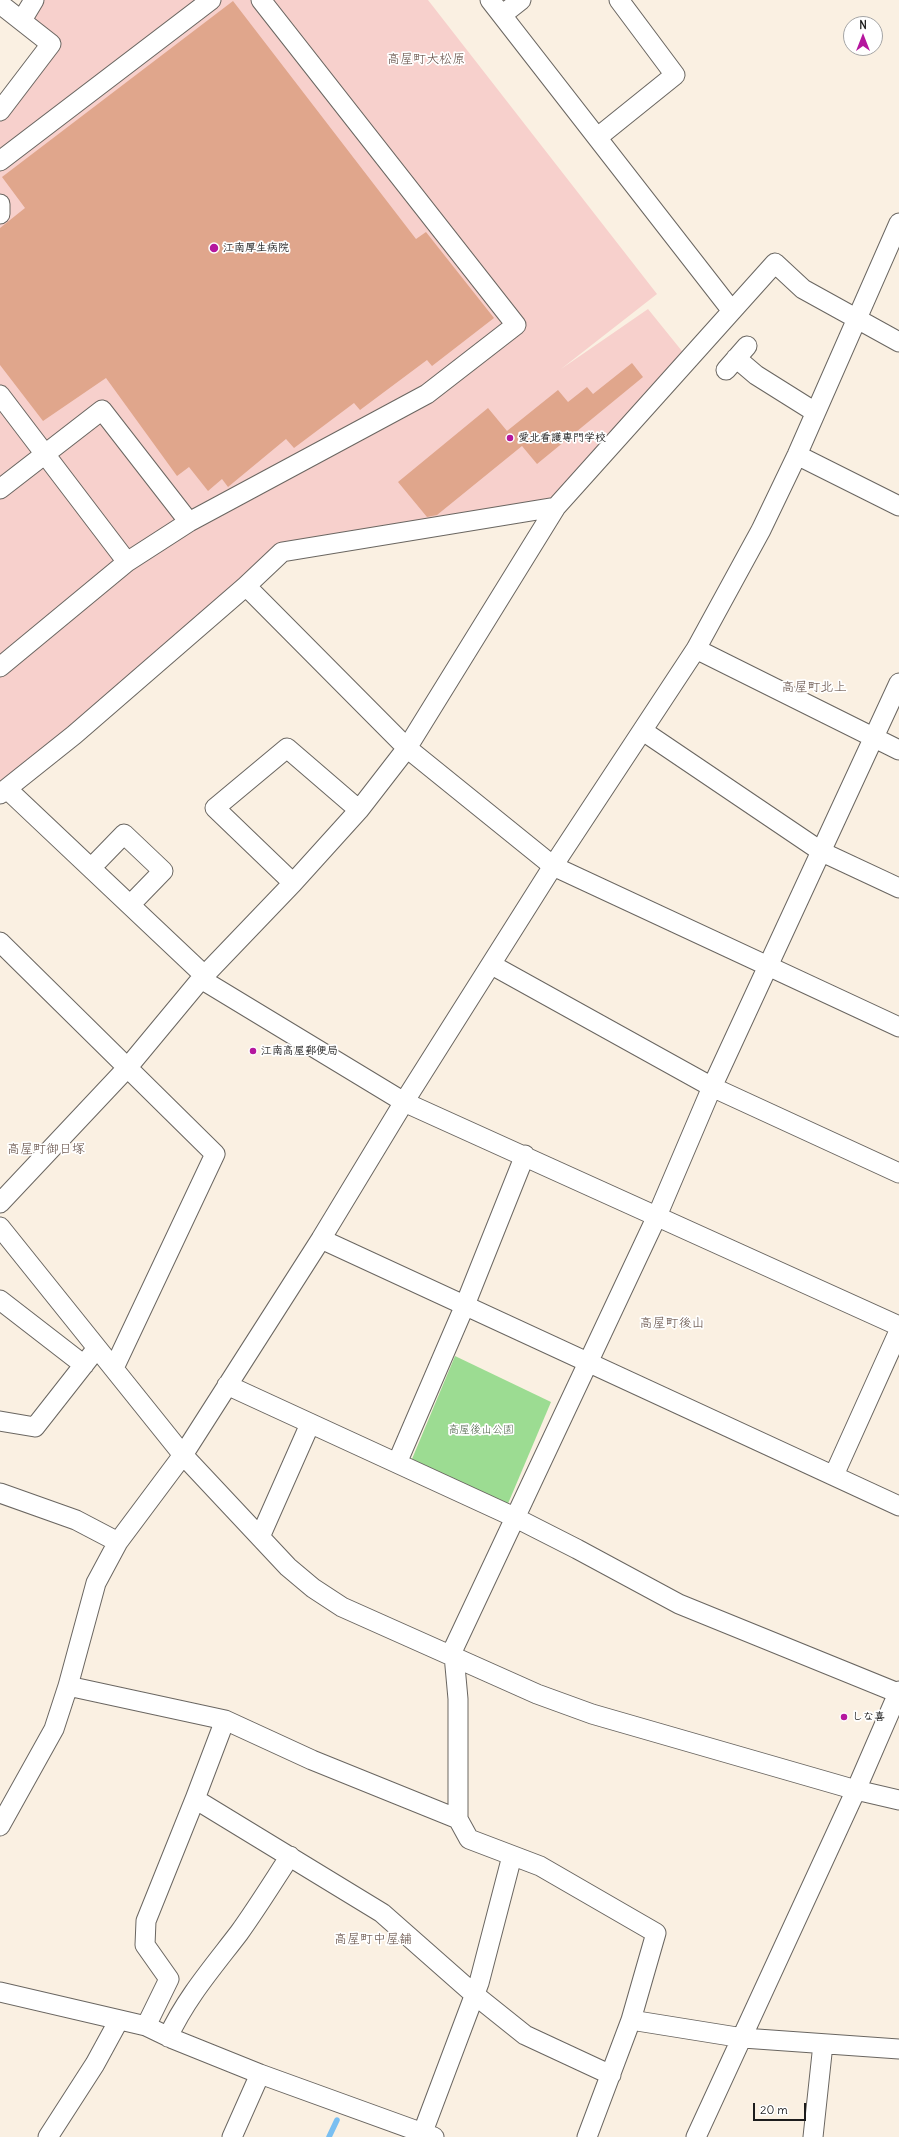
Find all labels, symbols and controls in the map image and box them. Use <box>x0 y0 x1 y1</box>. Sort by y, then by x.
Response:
north arrow <box>843 16 883 56</box>
text: N <box>859 18 867 32</box>
district label: 高屋町大松原 <box>387 51 465 67</box>
place label: 江南厚生病院 <box>223 241 289 255</box>
marker: 江南厚生病院 <box>208 242 220 254</box>
place label: 愛北看護専門学校 <box>518 431 606 445</box>
marker: 愛北看護専門学校 <box>505 433 515 443</box>
district label: 高屋町北上 <box>782 679 846 695</box>
place label: 江南高屋郵便局 <box>261 1044 338 1058</box>
marker: 江南高屋郵便局 <box>248 1046 258 1056</box>
district label: 高屋町御日塚 <box>7 1141 85 1157</box>
district label: 高屋町後山 <box>640 1315 704 1331</box>
park label: 高屋後山公園 <box>448 1423 514 1437</box>
place label: しな喜 <box>852 1710 885 1724</box>
marker: しな喜 <box>839 1712 849 1722</box>
district label: 高屋町中屋舗 <box>334 1931 412 1947</box>
scale bar <box>755 2095 808 2121</box>
text: 20 m <box>760 2102 788 2117</box>

